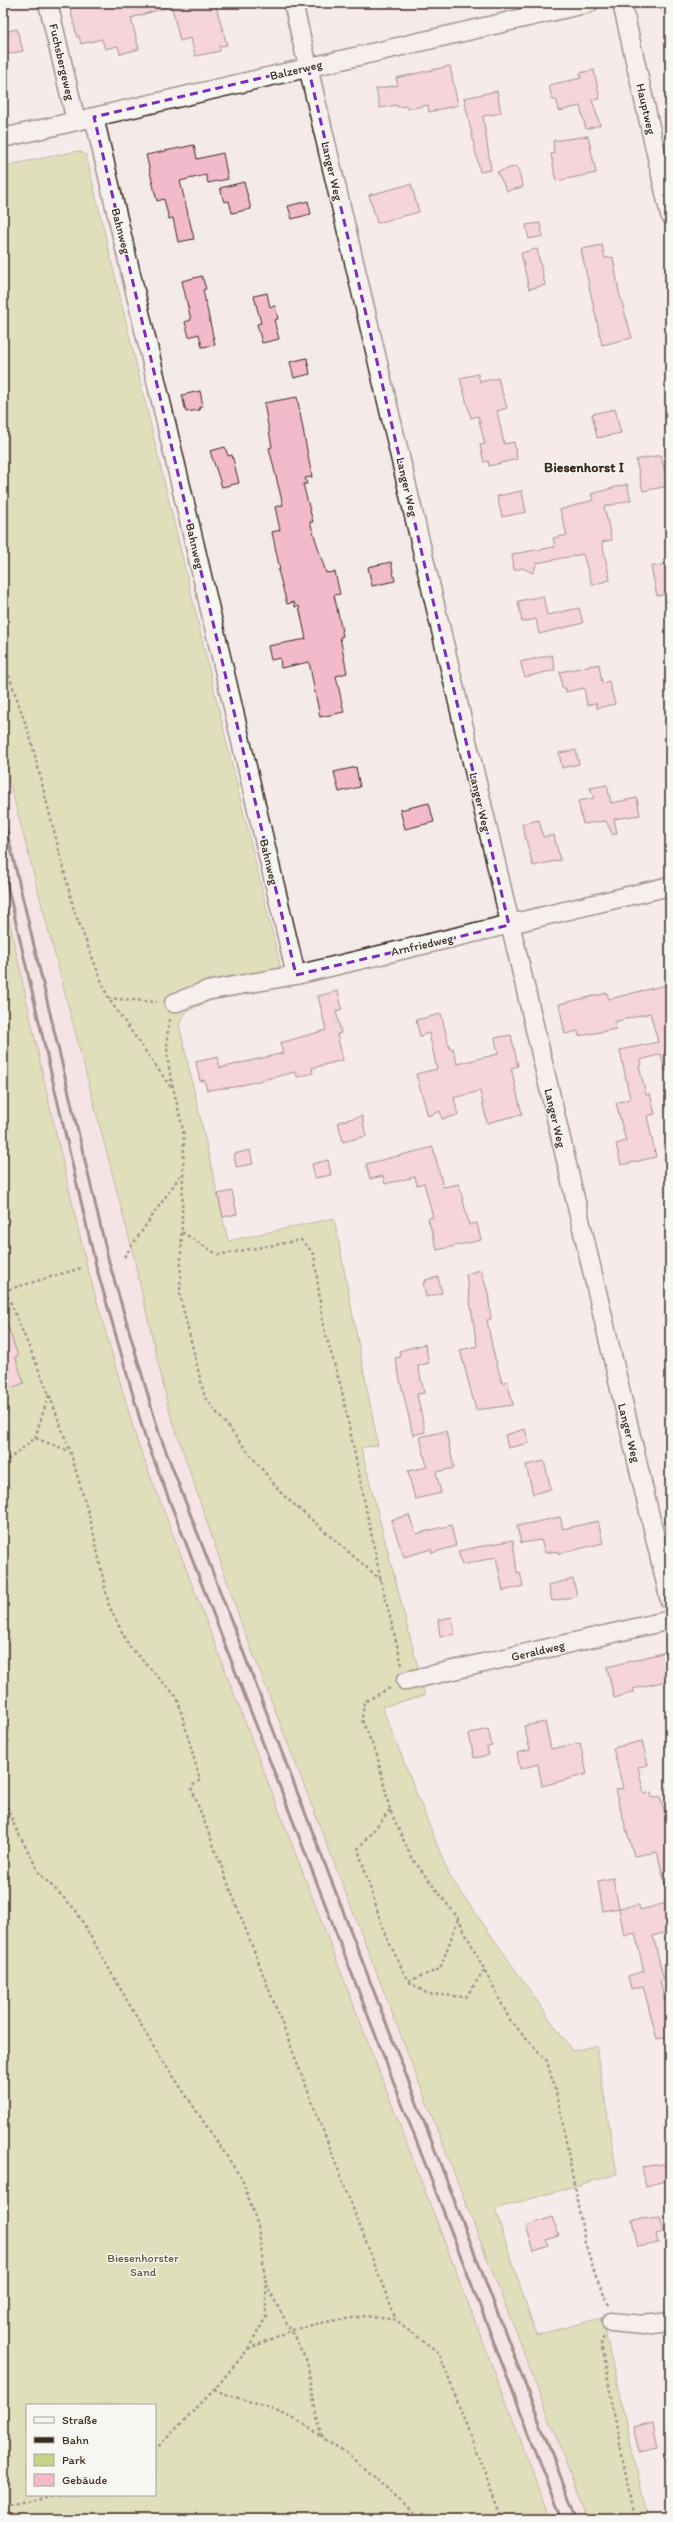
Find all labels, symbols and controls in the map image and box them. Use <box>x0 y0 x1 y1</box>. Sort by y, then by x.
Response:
street label: Fuchsbergeweg <box>46 22 78 103</box>
street label: Balzerweg <box>268 57 324 83</box>
street label: Hauptweg <box>633 82 659 137</box>
street label: Langer Weg <box>318 140 346 203</box>
street label: Bahnweg <box>109 207 134 256</box>
street label: Langer Weg <box>393 456 421 519</box>
district label: Biesenhorst I <box>544 459 624 476</box>
street label: Bahnweg <box>183 522 207 571</box>
street label: Langer Weg <box>466 771 494 834</box>
street label: Bahnweg <box>257 838 281 887</box>
street label: Arnfriedweg <box>390 931 455 959</box>
street label: Langer Weg <box>541 1087 569 1150</box>
street label: Langer Weg <box>615 1402 643 1465</box>
street label: Geraldweg <box>510 1638 567 1664</box>
park label: Biesenhorster Sand <box>107 2251 179 2279</box>
legend <box>26 2404 156 2496</box>
text: Straße <box>62 2413 97 2427</box>
text: Bahn <box>62 2433 89 2447</box>
text: Park <box>62 2453 86 2467</box>
text: Gebäude <box>62 2473 107 2487</box>

